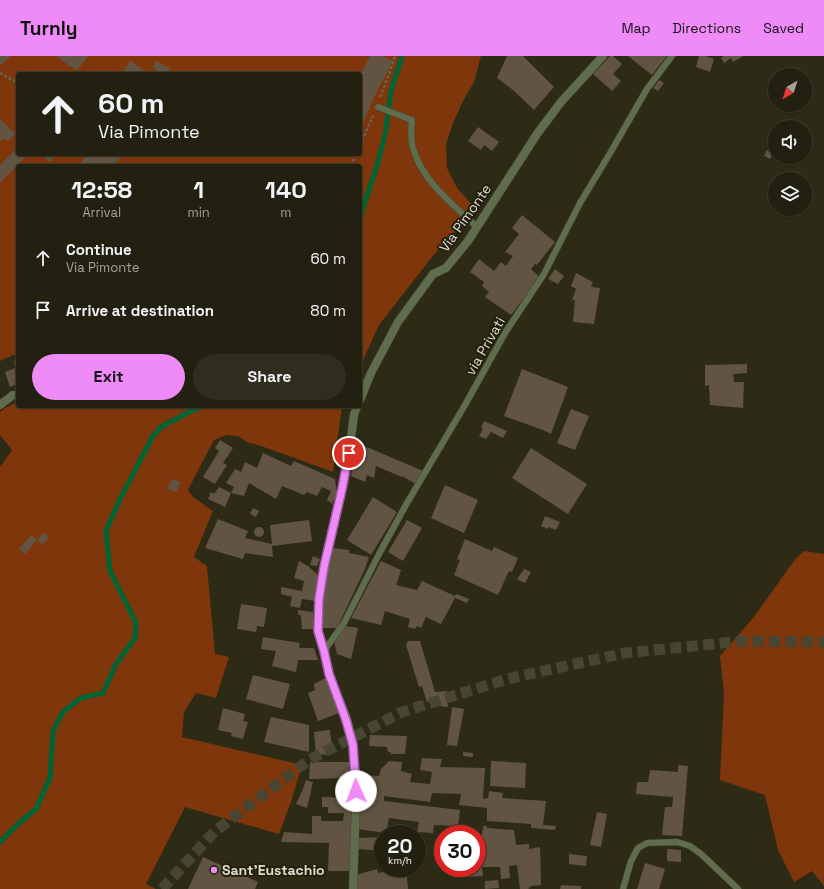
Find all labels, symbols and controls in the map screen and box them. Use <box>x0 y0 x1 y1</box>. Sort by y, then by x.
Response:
text: Turnly <box>20 16 78 41</box>
text: Map <box>621 19 651 37</box>
text: Directions <box>673 19 741 37</box>
text: Saved <box>763 19 804 37</box>
north arrow <box>768 68 812 112</box>
map controls <box>768 68 812 216</box>
text: 60 m <box>98 85 164 121</box>
icon: ahead <box>32 88 84 140</box>
text: Via Pimonte <box>98 120 200 143</box>
button: sound <box>768 120 812 164</box>
button: layers <box>768 172 812 216</box>
text: 12:58 <box>71 174 132 205</box>
text: 1 <box>193 174 204 205</box>
text: 140 <box>265 174 307 205</box>
street label: Via Pimonte <box>435 180 495 256</box>
text: Arrival <box>82 204 121 221</box>
text: min <box>188 204 210 221</box>
text: m <box>280 204 291 221</box>
text: Continue <box>66 240 132 259</box>
icon: ahead <box>32 247 54 269</box>
text: 60 m <box>310 249 346 268</box>
text: Via Pimonte <box>66 259 140 276</box>
icon: arrive <box>32 299 54 321</box>
text: Arrive at destination <box>66 301 214 320</box>
text: 80 m <box>310 301 346 320</box>
street label: via Privati <box>461 314 509 378</box>
button: Exit <box>32 354 185 400</box>
button: Share <box>193 354 346 400</box>
pin <box>332 436 366 470</box>
icon: arrive <box>338 442 360 464</box>
position arrow <box>335 770 377 812</box>
speed limit sign: 30 <box>434 825 486 877</box>
text: 20 <box>388 833 412 859</box>
text: km/h <box>388 854 412 867</box>
place label: Sant'Eustachio <box>222 861 325 879</box>
marker: Sant'Eustachio <box>209 865 219 875</box>

